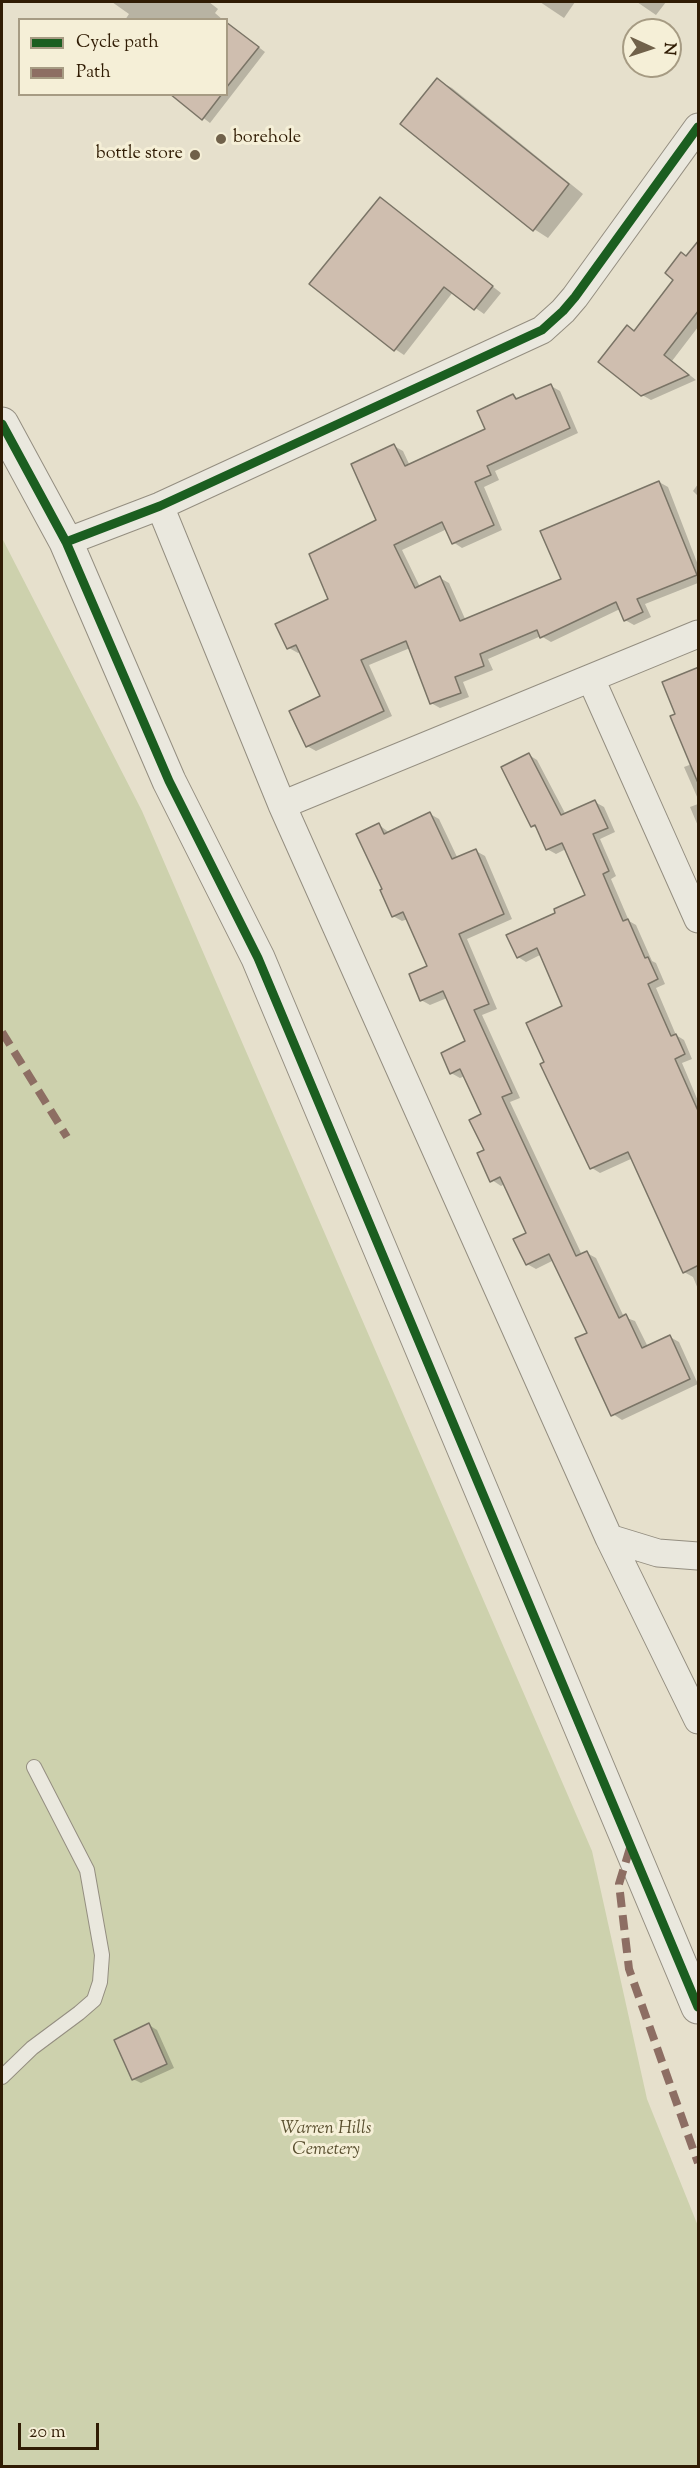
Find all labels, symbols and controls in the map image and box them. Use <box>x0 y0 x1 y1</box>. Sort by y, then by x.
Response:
legend <box>18 18 228 96</box>
north arrow <box>622 18 682 78</box>
text: Cycle path <box>76 30 159 56</box>
text: N <box>657 42 680 56</box>
text: Path <box>76 60 111 86</box>
place label: borehole <box>233 128 301 150</box>
marker: borehole <box>214 132 228 146</box>
place label: bottle store <box>96 144 183 166</box>
marker: bottle store <box>188 148 202 162</box>
park label: Warren Hills Cemetery <box>280 2119 372 2162</box>
scale bar <box>21 2411 102 2449</box>
text: 20 m <box>29 2420 66 2446</box>

